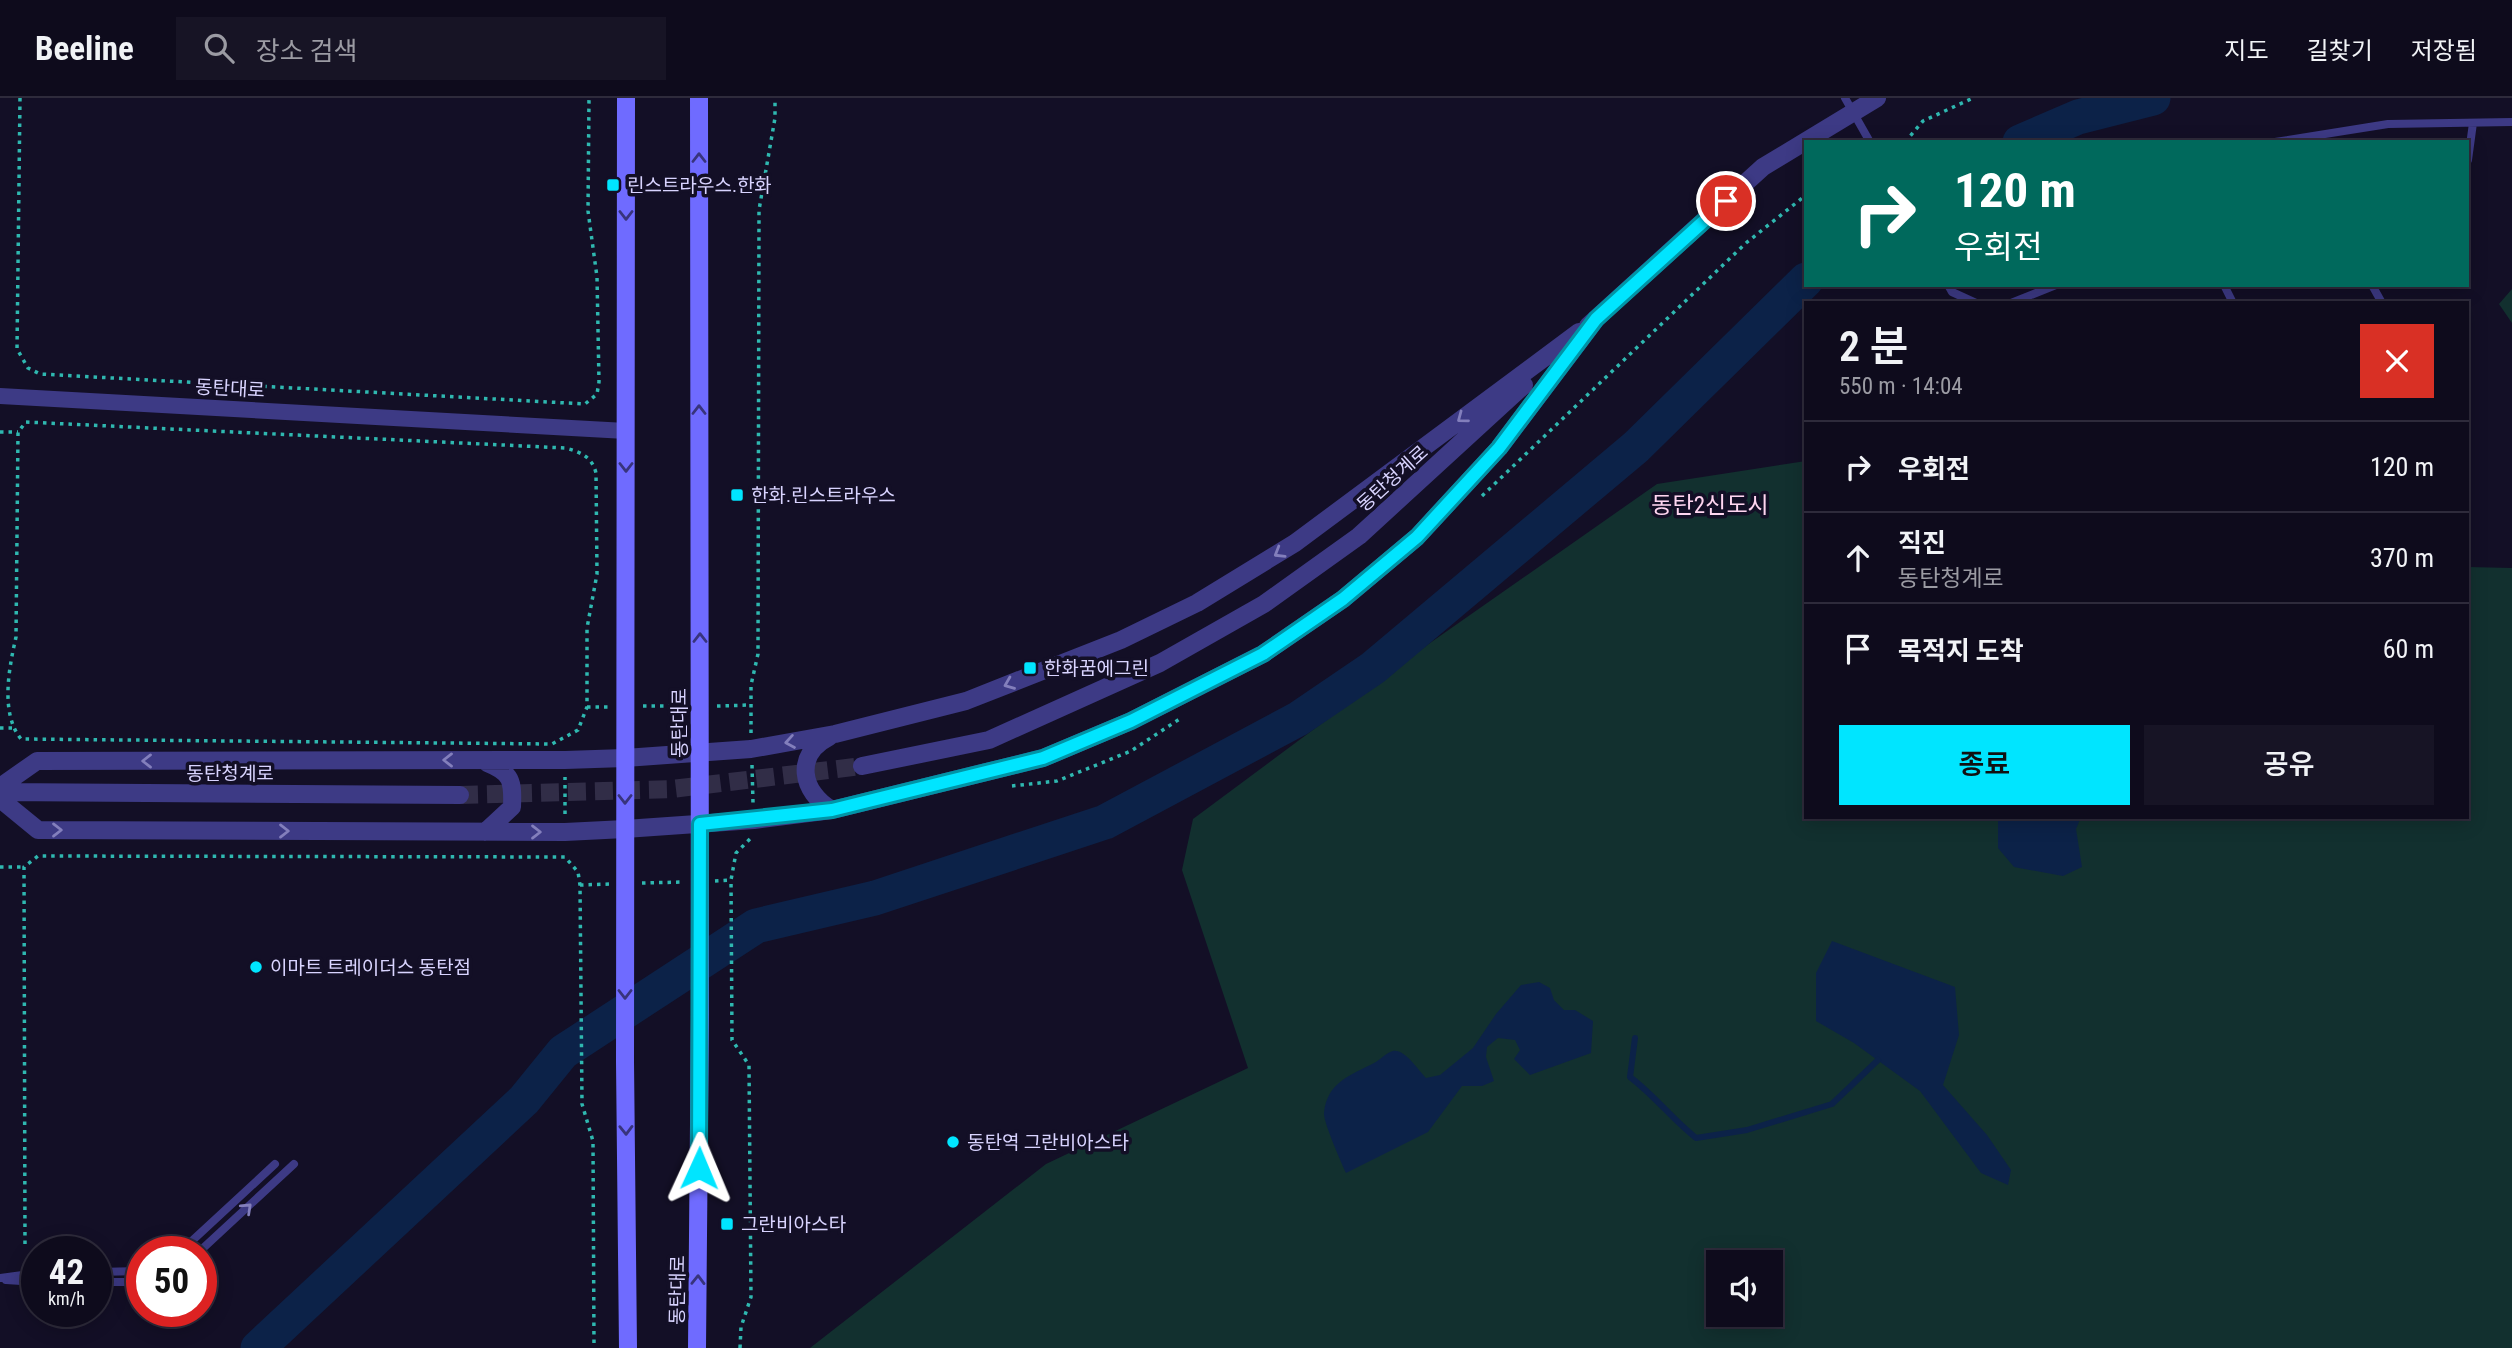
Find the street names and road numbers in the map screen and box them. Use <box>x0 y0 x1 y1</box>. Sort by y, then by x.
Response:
street label: 동탄대로 <box>194 375 265 402</box>
street label: 동탄청계로 <box>1352 441 1433 516</box>
street label: 동탄대로 <box>668 688 691 758</box>
street label: 동탄청계로 <box>186 762 274 785</box>
street label: 동탄대로 <box>665 1255 690 1325</box>

